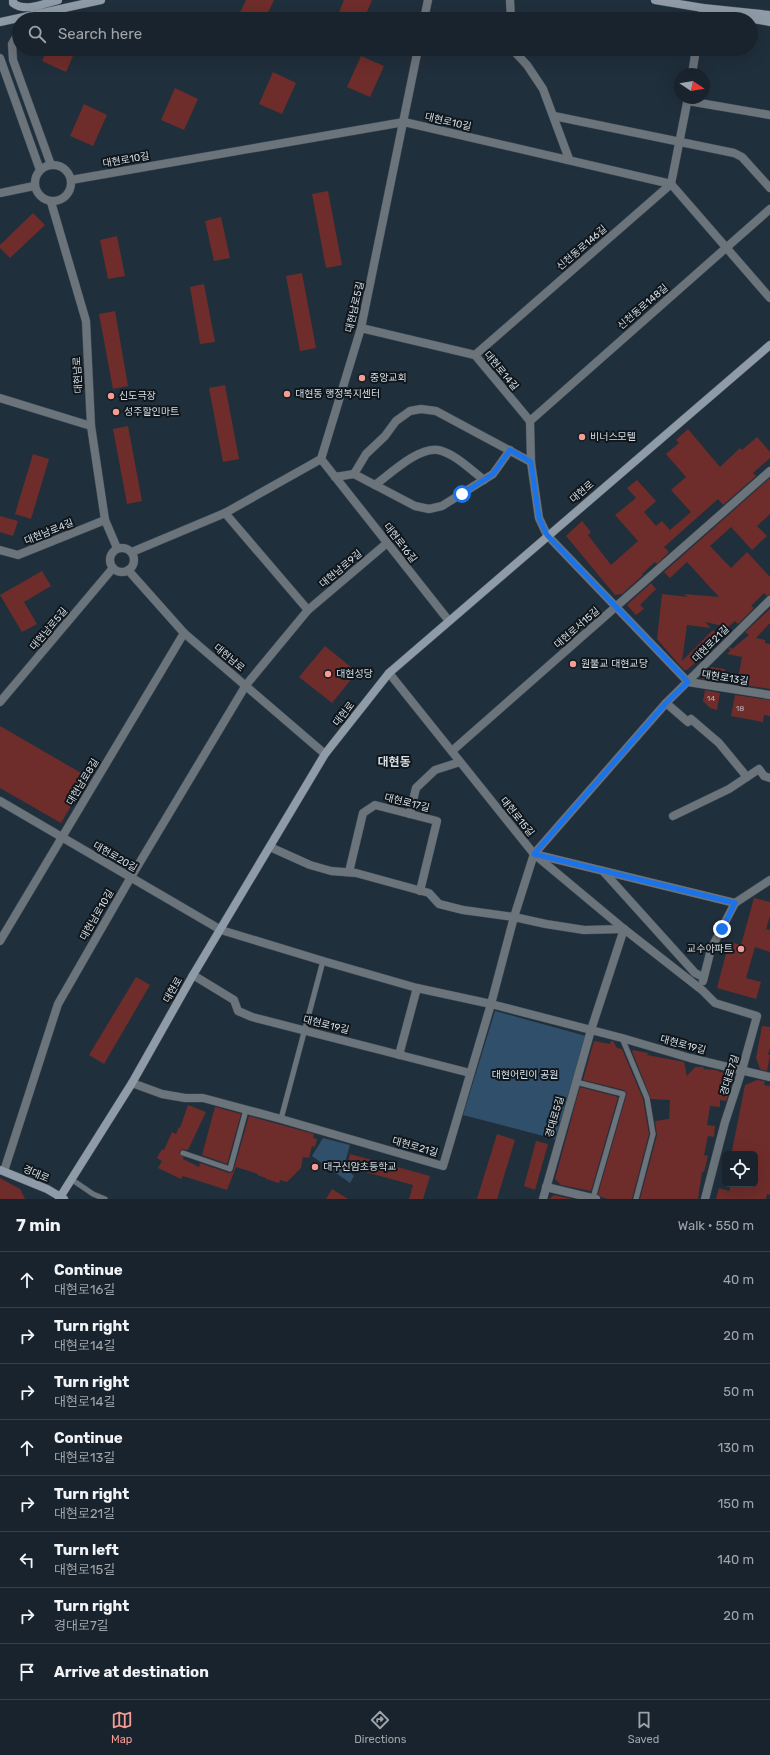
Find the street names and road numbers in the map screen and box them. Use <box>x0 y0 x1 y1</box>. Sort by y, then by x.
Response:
street label: 대현로10길 <box>424 111 472 133</box>
street label: 대현로10길 <box>102 150 150 170</box>
street label: 신천동로146길 <box>554 223 610 273</box>
street label: 대현남로5길 <box>343 280 367 334</box>
street label: 신천동로148길 <box>615 282 671 332</box>
street label: 대현로14길 <box>481 349 521 393</box>
street label: 대현남로 <box>71 356 85 394</box>
street label: 대현로 <box>568 478 596 506</box>
street label: 대현남로4길 <box>23 517 75 547</box>
street label: 대현로16길 <box>381 521 419 565</box>
street label: 대현남로9길 <box>317 548 365 590</box>
street label: 대현남로5길 <box>28 605 70 653</box>
street label: 대현로서15길 <box>552 605 602 651</box>
street label: 대현로21길 <box>690 623 732 665</box>
street label: 대현남로 <box>211 642 247 674</box>
street label: 대현로13길 <box>701 668 749 688</box>
street label: 대현로 <box>331 699 357 729</box>
street label: 대현남로8길 <box>64 756 102 808</box>
street label: 대현로17길 <box>383 792 431 814</box>
street label: 대현로15길 <box>498 795 536 839</box>
street label: 대현로20길 <box>91 840 139 874</box>
street label: 대현남로10길 <box>78 887 116 943</box>
street label: 대현로 <box>161 975 185 1005</box>
street label: 대현로19길 <box>302 1013 350 1037</box>
street label: 대현로19길 <box>659 1033 707 1057</box>
street label: 경대로7길 <box>718 1053 742 1097</box>
street label: 경대로5길 <box>543 1095 567 1139</box>
street label: 대현로21길 <box>391 1135 439 1159</box>
street label: 경대로 <box>21 1163 51 1185</box>

